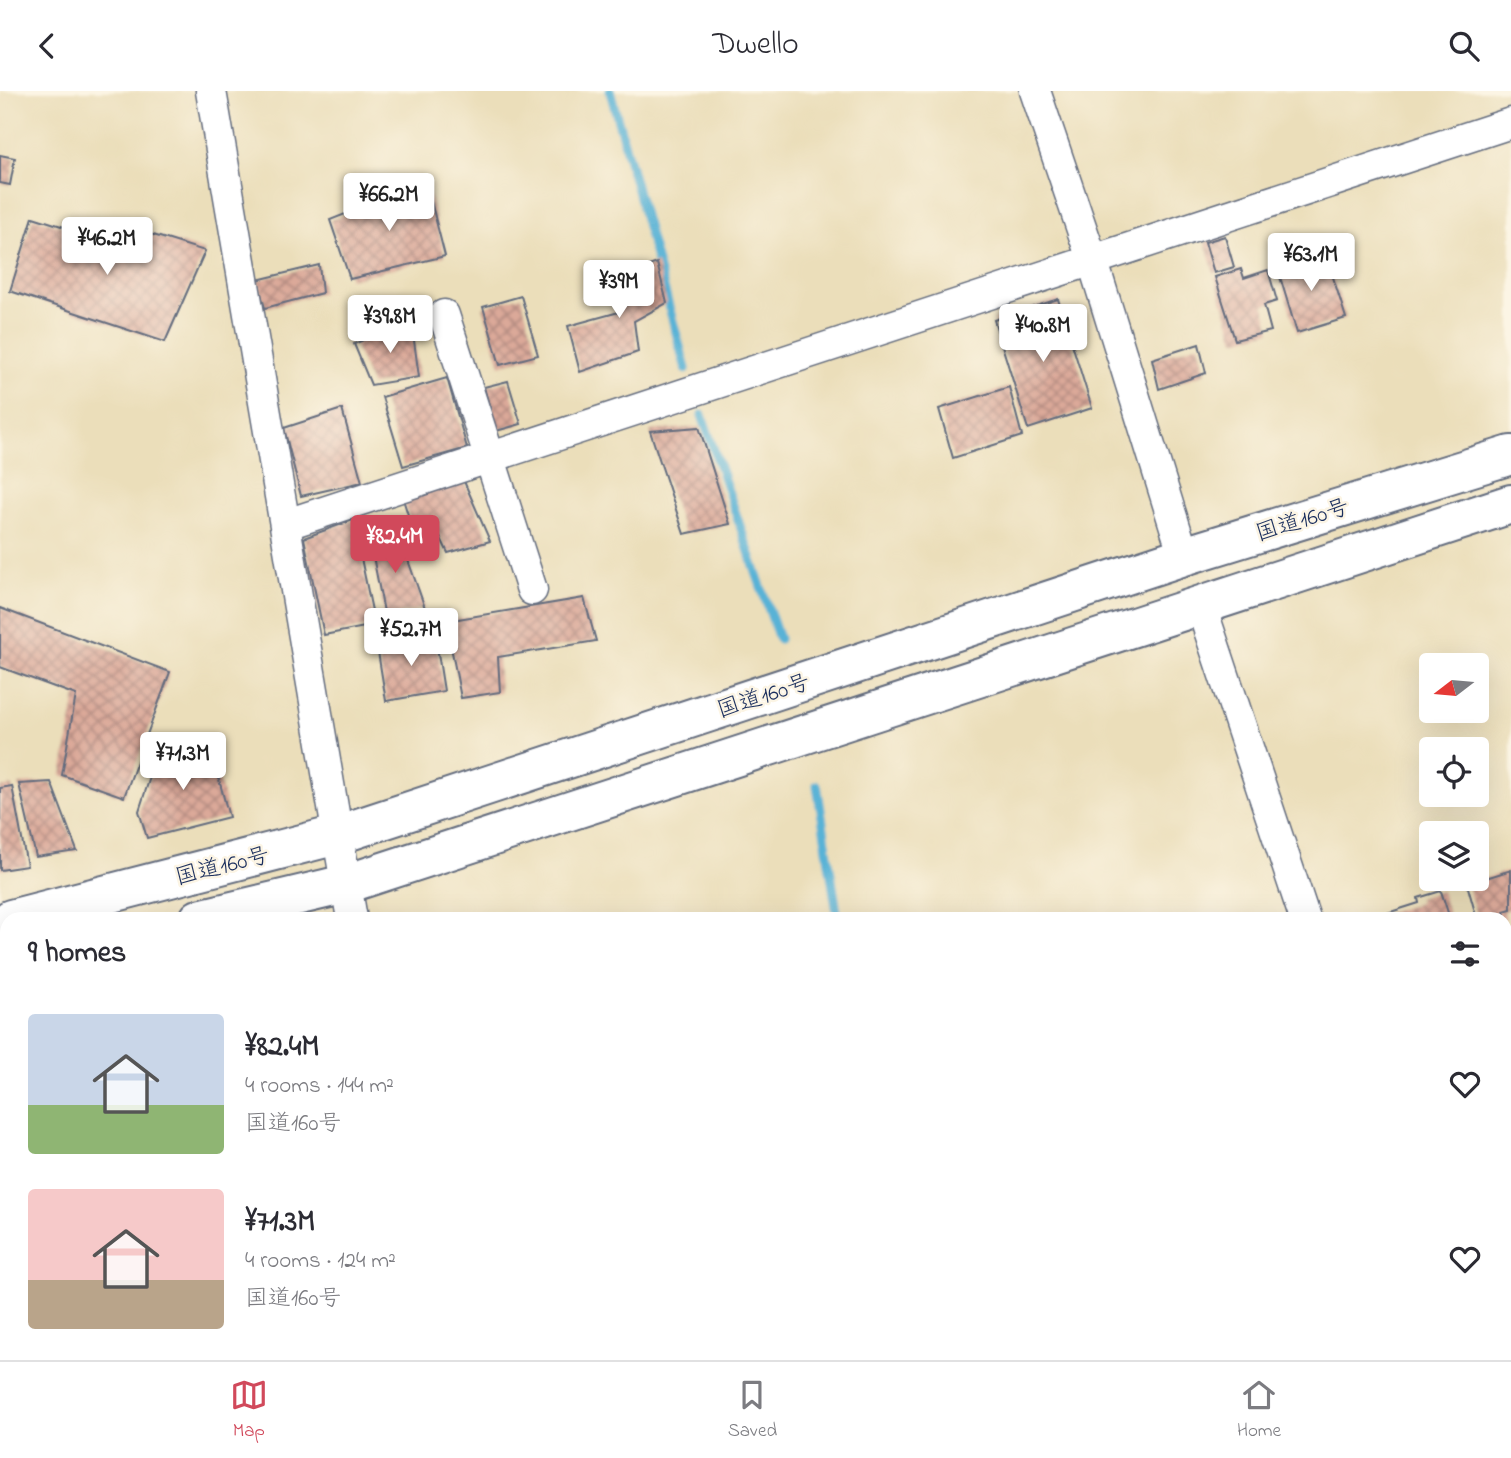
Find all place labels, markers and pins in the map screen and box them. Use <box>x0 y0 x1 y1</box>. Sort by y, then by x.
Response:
pin: ¥66.2M <box>332 173 446 233</box>
pin: ¥46.2M <box>50 218 164 277</box>
pin: ¥63.1M <box>1254 233 1368 293</box>
pin: ¥39M <box>578 261 660 320</box>
pin: ¥39.8M <box>333 295 447 355</box>
pin: ¥40.8M <box>986 305 1100 364</box>
pin: ¥82.4M <box>338 515 452 575</box>
pin: ¥52.7M <box>354 609 468 668</box>
pin: ¥71.3M <box>126 733 240 792</box>

